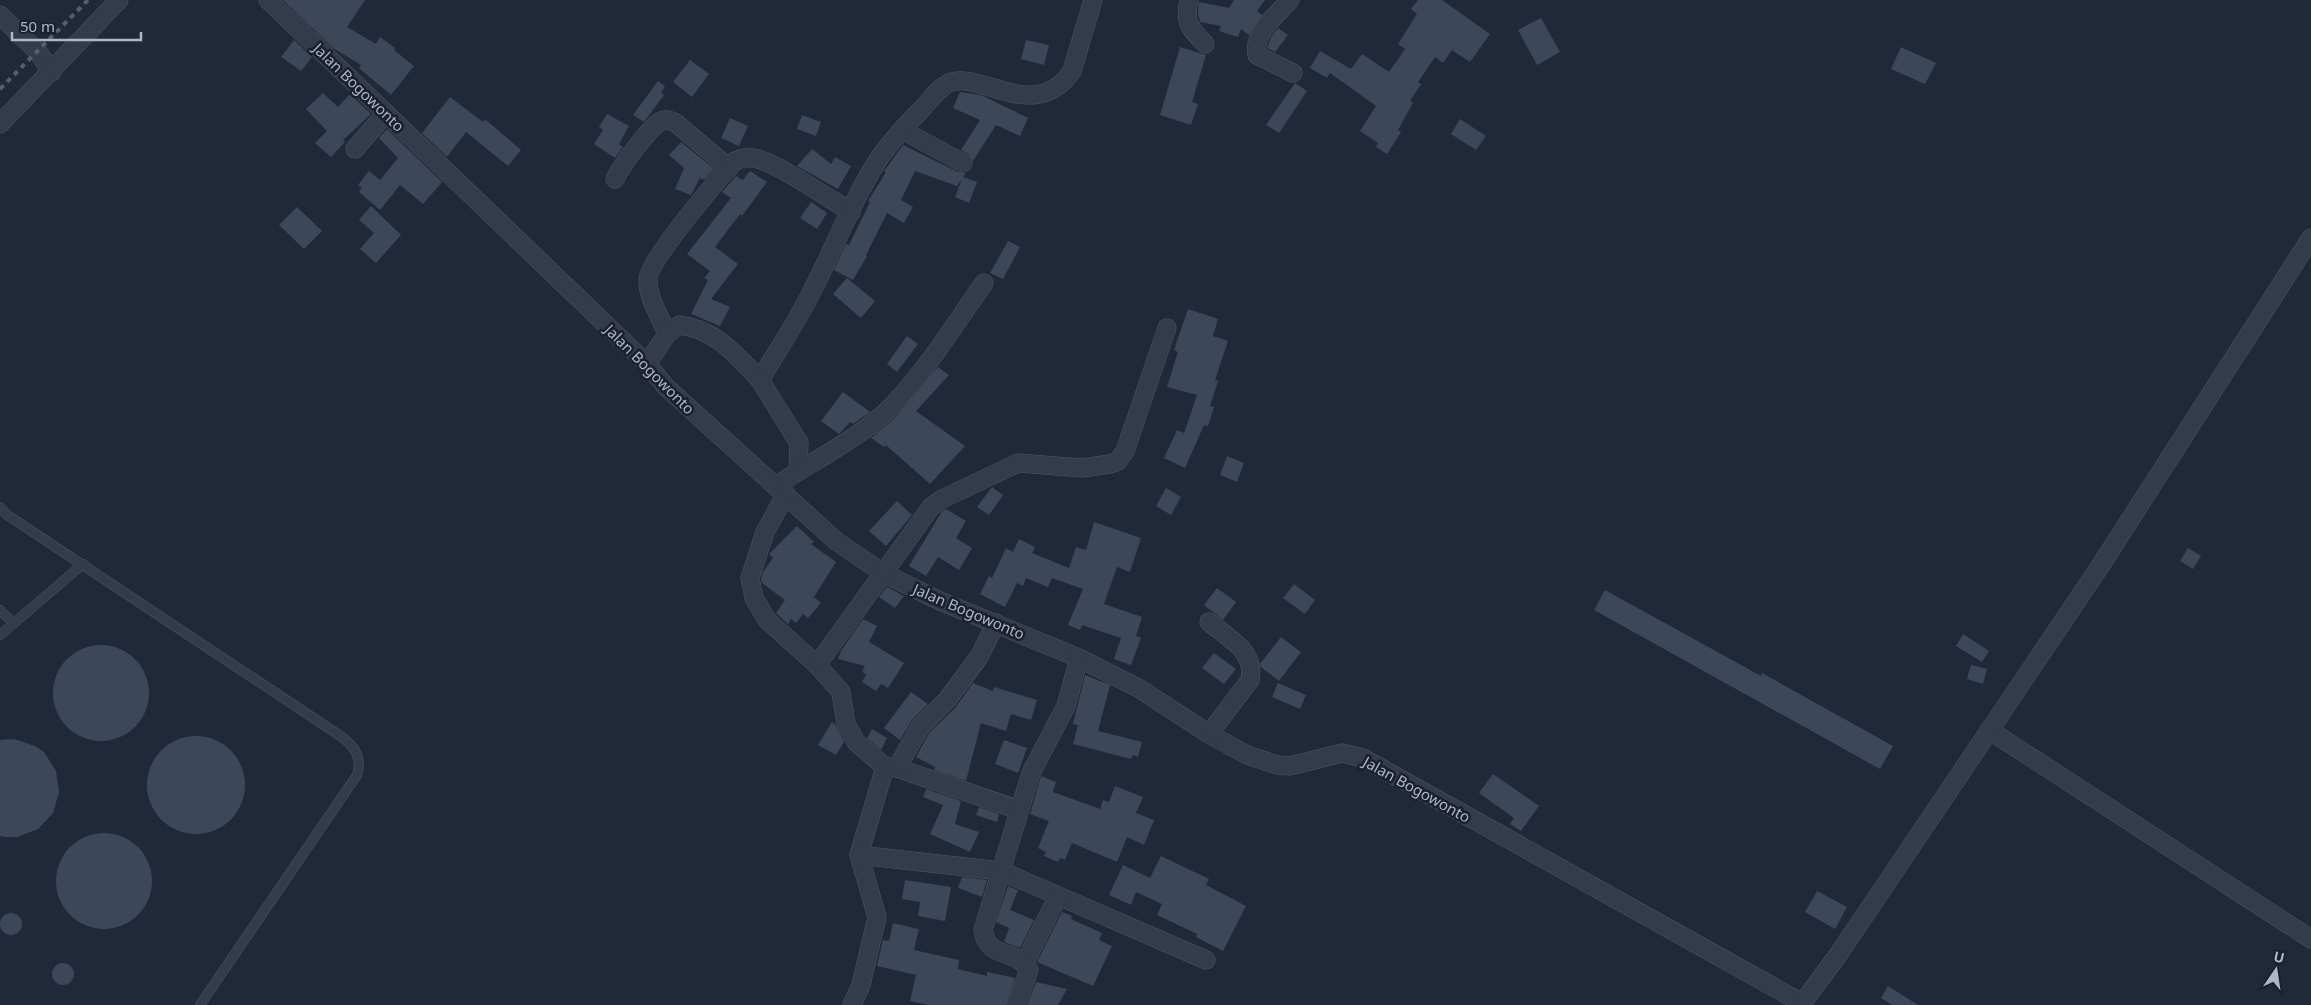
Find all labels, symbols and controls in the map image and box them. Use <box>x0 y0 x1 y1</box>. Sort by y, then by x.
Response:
scale bar <box>12 10 141 42</box>
text: 50 m <box>20 16 55 36</box>
street label: Jalan Bogowonto <box>308 37 409 136</box>
street label: Jalan Bogowonto <box>599 318 699 418</box>
street label: Jalan Bogowonto <box>908 578 1028 644</box>
street label: Jalan Bogowonto <box>1358 750 1474 827</box>
north arrow <box>2251 945 2301 995</box>
text: U <box>2272 946 2286 967</box>

